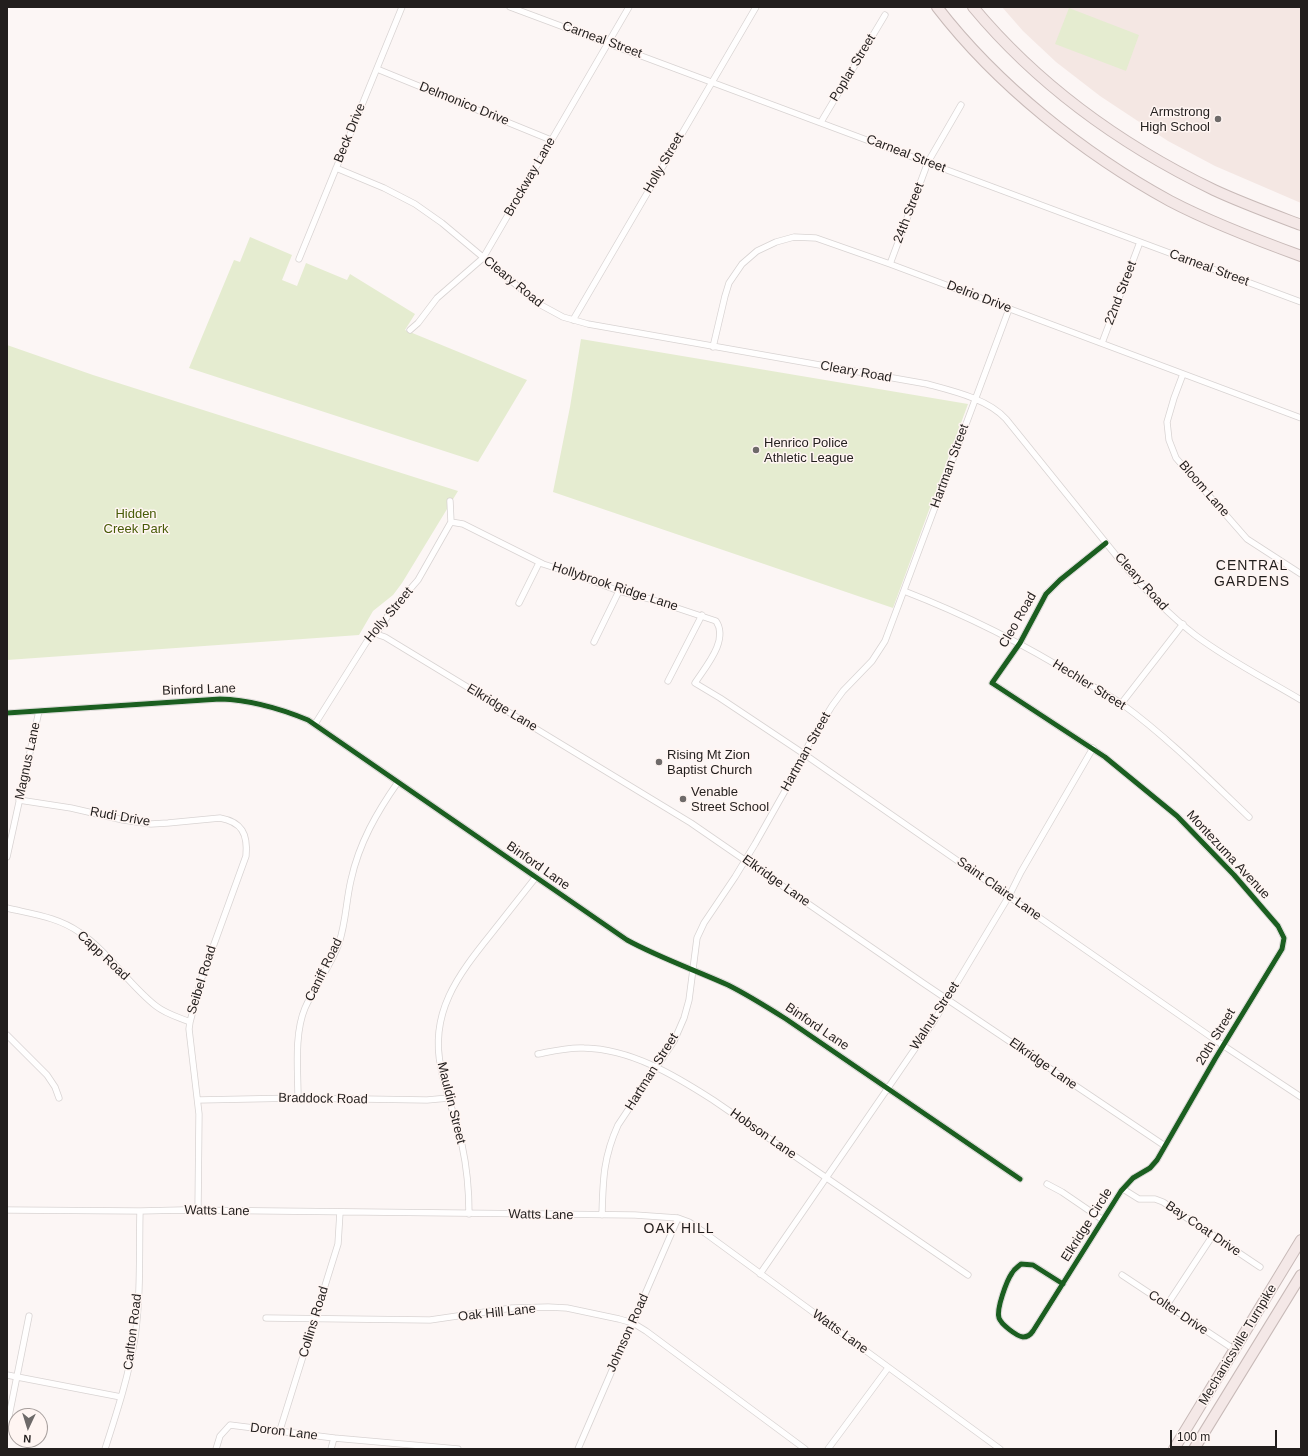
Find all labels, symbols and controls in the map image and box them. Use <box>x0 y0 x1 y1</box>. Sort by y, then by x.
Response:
street label: Carneal Street <box>560 18 644 62</box>
street label: Poplar Street <box>827 31 879 105</box>
street label: Delmonico Drive <box>417 79 511 129</box>
street label: Beck Drive <box>331 101 369 165</box>
place label: Armstrong High School <box>1140 104 1210 135</box>
marker: Armstrong High School <box>1213 114 1223 124</box>
street label: Holly Street <box>640 130 688 196</box>
street label: Carneal Street <box>864 132 948 176</box>
street label: Brockway Lane <box>501 135 559 219</box>
street label: 24th Street <box>890 181 928 245</box>
street label: Carneal Street <box>1167 246 1251 290</box>
street label: Cleary Road <box>480 253 546 311</box>
street label: 22nd Street <box>1102 259 1140 327</box>
street label: Delrio Drive <box>945 278 1013 316</box>
street label: Cleary Road <box>819 358 893 386</box>
street label: Hartman Street <box>928 422 972 510</box>
place label: Henrico Police Athletic League <box>764 435 854 466</box>
marker: Henrico Police Athletic League <box>751 445 761 455</box>
street label: Bloom Lane <box>1175 458 1233 520</box>
park label: Hidden Creek Park <box>103 506 169 537</box>
street label: Cleary Road <box>1111 550 1171 614</box>
district label: CENTRAL GARDENS <box>1214 558 1290 590</box>
street label: Hollybrook Ridge Lane <box>550 559 680 615</box>
street label: Holly Street <box>361 584 417 646</box>
street label: Cleo Road <box>996 590 1040 650</box>
street label: Hechler Street <box>1050 656 1128 714</box>
street label: Binford Lane <box>162 681 236 699</box>
street label: Elkridge Lane <box>464 681 540 735</box>
street label: Hartman Street <box>778 710 834 794</box>
street label: Magnus Lane <box>12 721 44 801</box>
place label: Rising Mt Zion Baptist Church <box>667 747 752 778</box>
marker: Rising Mt Zion Baptist Church <box>654 757 664 767</box>
place label: Venable Street School <box>691 784 769 815</box>
marker: Venable Street School <box>678 794 688 804</box>
street label: Rudi Drive <box>89 804 151 830</box>
street label: Montezuma Avenue <box>1183 807 1273 903</box>
street label: Binford Lane <box>503 838 573 894</box>
street label: Elkridge Lane <box>739 852 813 910</box>
street label: Saint Claire Lane <box>954 854 1044 924</box>
street label: Capp Road <box>74 928 132 984</box>
street label: Caniff Road <box>302 936 346 1004</box>
street label: Seibel Road <box>184 944 220 1016</box>
street label: Walnut Street <box>907 979 963 1053</box>
street label: Binford Lane <box>782 1000 852 1054</box>
street label: 20th Street <box>1193 1006 1239 1068</box>
street label: Hartman Street <box>622 1030 682 1114</box>
street label: Elkridge Lane <box>1006 1035 1080 1093</box>
street label: Mauldin Street <box>433 1060 469 1146</box>
street label: Braddock Road <box>278 1090 368 1108</box>
street label: Hobson Lane <box>727 1105 799 1163</box>
street label: Elkridge Circle <box>1058 1185 1116 1265</box>
street label: Bay Coat Drive <box>1162 1198 1244 1260</box>
street label: Watts Lane <box>184 1203 250 1219</box>
street label: Watts Lane <box>508 1207 574 1223</box>
district label: OAK HILL <box>643 1221 715 1237</box>
street label: Mechanicsville Turnpike <box>1196 1282 1280 1408</box>
street label: Collins Road <box>296 1284 332 1360</box>
street label: Colter Drive <box>1145 1287 1211 1339</box>
street label: Johnson Road <box>604 1292 652 1374</box>
street label: Carlton Road <box>121 1293 145 1371</box>
street label: Oak Hill Lane <box>457 1301 537 1325</box>
street label: Watts Lane <box>809 1307 871 1357</box>
north arrow <box>8 1408 48 1448</box>
street label: Doron Lane <box>249 1420 319 1444</box>
scale bar <box>1172 1422 1279 1448</box>
text: 100 m <box>1177 1430 1210 1444</box>
text: N <box>23 1433 32 1445</box>

